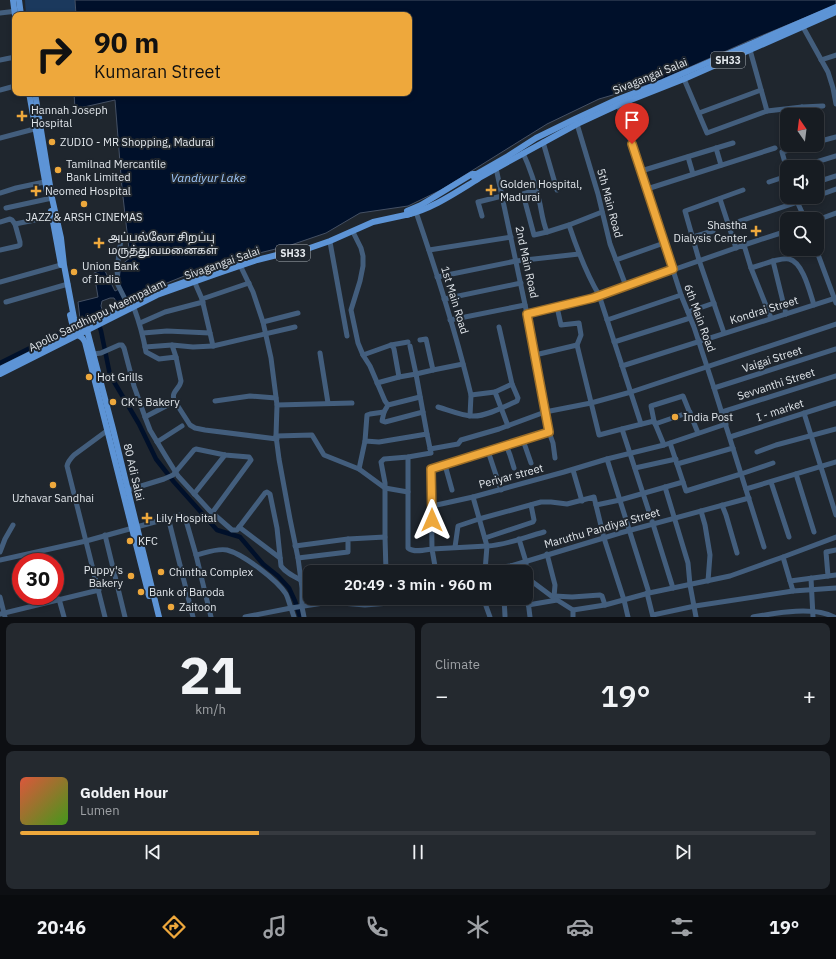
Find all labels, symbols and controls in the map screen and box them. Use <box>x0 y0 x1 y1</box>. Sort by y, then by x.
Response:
text: 90 m <box>94 24 159 61</box>
icon: right <box>28 28 80 80</box>
road number: SH33 <box>711 52 745 68</box>
street label: Sivagangai Salai <box>611 55 689 97</box>
text: Kumaran Street <box>94 60 221 83</box>
place label: Hannah Joseph Hospital <box>31 103 108 130</box>
pin <box>615 103 649 144</box>
north arrow <box>780 108 824 152</box>
map controls <box>780 108 824 256</box>
icon: arrive <box>621 109 643 131</box>
marker: Hannah Joseph Hospital <box>16 110 28 122</box>
place label: ZUDIO - MR Shopping, Madurai <box>60 135 214 149</box>
marker: ZUDIO - MR Shopping, Madurai <box>47 137 57 147</box>
place label: Tamilnad Mercantile Bank Limited <box>66 157 166 184</box>
button: sound <box>780 160 824 204</box>
marker: Tamilnad Mercantile Bank Limited <box>53 165 63 175</box>
street label: 5th Main Road <box>594 167 626 239</box>
water label: Vandiyur Lake <box>170 170 246 185</box>
place label: Golden Hospital, Madurai <box>500 177 582 204</box>
place label: Neomed Hospital <box>45 184 131 198</box>
marker: Golden Hospital, Madurai <box>485 184 497 196</box>
marker: Neomed Hospital <box>30 185 42 197</box>
marker: JAZZ & ARSH CINEMAS <box>79 199 89 209</box>
place label: JAZZ & ARSH CINEMAS <box>26 210 142 224</box>
button: search <box>780 212 824 256</box>
place label: Shastha Dialysis Center <box>674 218 747 245</box>
street label: 2nd Main Road <box>513 225 541 299</box>
marker: Shastha Dialysis Center <box>750 225 762 237</box>
place label: அப்பல்லோ சிறப்பு மருத்துவமனைகள் <box>108 230 218 258</box>
marker: அப்பல்லோ சிறப்பு மருத்துவமனைகள் <box>93 237 105 249</box>
street label: Sivagangai Salai <box>182 244 262 282</box>
road number: SH33 <box>276 245 310 261</box>
place label: Union Bank of India <box>82 259 139 286</box>
street label: 1st Main Road <box>438 264 472 336</box>
marker: Union Bank of India <box>69 267 79 277</box>
street label: Apollo Sandhippu Maempalam <box>26 276 168 354</box>
street label: 6th Main Road <box>681 282 719 354</box>
street label: Kondrai Street <box>728 293 800 327</box>
street label: Vaigai Street <box>740 343 804 375</box>
street label: Sevvanthi Street <box>735 365 817 403</box>
place label: Hot Grills <box>97 370 143 384</box>
marker: Hot Grills <box>84 372 94 382</box>
place label: CK's Bakery <box>121 395 180 409</box>
street label: I - market <box>755 396 806 424</box>
marker: CK's Bakery <box>108 397 118 407</box>
place label: India Post <box>683 410 733 424</box>
marker: India Post <box>670 412 680 422</box>
street label: 80 Adi Salai <box>121 442 147 502</box>
street label: Periyar street <box>477 461 545 491</box>
marker: Uzhavar Sandhai <box>48 480 58 490</box>
place label: Uzhavar Sandhai <box>12 491 94 505</box>
position arrow <box>411 499 453 541</box>
street label: Maruthu Pandiyar Street <box>542 505 662 551</box>
place label: Lily Hospital <box>156 511 216 525</box>
marker: Lily Hospital <box>141 512 153 524</box>
place label: KFC <box>138 534 158 548</box>
marker: KFC <box>125 536 135 546</box>
speed limit sign: 30 <box>12 553 64 605</box>
place label: Puppy's Bakery <box>84 563 124 590</box>
place label: Chintha Complex <box>169 565 254 579</box>
marker: Chintha Complex <box>156 567 166 577</box>
marker: Puppy's Bakery <box>126 571 136 581</box>
text: 20:49 · 3 min · 960 m <box>344 575 492 594</box>
place label: Bank of Baroda <box>149 585 225 599</box>
marker: Bank of Baroda <box>136 587 146 597</box>
place label: Zaitoon <box>179 600 216 614</box>
marker: Zaitoon <box>166 602 176 612</box>
text: 21 <box>179 641 242 708</box>
text: Climate <box>435 656 480 673</box>
text: 19° <box>600 676 651 715</box>
text: − <box>435 681 448 710</box>
text: + <box>803 681 816 710</box>
text: km/h <box>195 701 226 718</box>
text: Golden Hour <box>80 783 168 802</box>
text: Lumen <box>80 802 120 819</box>
icon: previous <box>142 841 164 863</box>
icon: pause <box>407 841 429 863</box>
icon: next <box>672 841 694 863</box>
icon: directions <box>160 913 188 941</box>
icon: music <box>261 913 289 941</box>
icon: phone <box>363 913 391 941</box>
icon: climate <box>464 913 492 941</box>
icon: car <box>566 913 594 941</box>
icon: filters <box>668 913 696 941</box>
text: 20:46 <box>37 916 86 939</box>
text: 19° <box>769 916 799 939</box>

